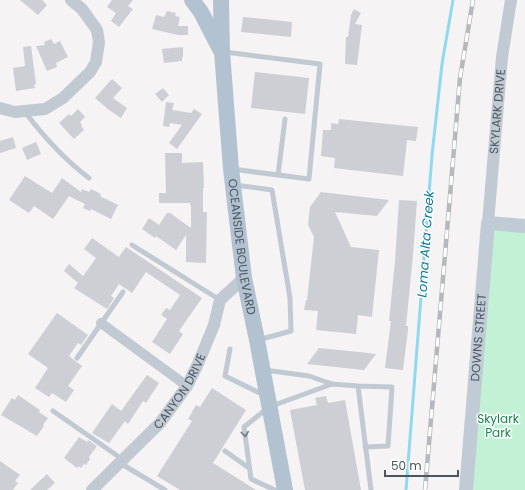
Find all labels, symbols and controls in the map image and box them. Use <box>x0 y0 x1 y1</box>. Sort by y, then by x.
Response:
street label: SKYLARK DRIVE <box>485 68 509 155</box>
street label: OCEANSIDE BOULEVARD <box>224 178 261 316</box>
water label: Loma Alta Creek <box>412 189 439 298</box>
street label: DOWNS STREET <box>466 292 490 382</box>
street label: CANYON DRIVE <box>149 351 209 433</box>
park label: Skylark Park <box>477 410 520 441</box>
one-way arrow <box>240 431 249 437</box>
scale bar <box>385 452 458 478</box>
text: 50 m <box>391 457 422 474</box>

